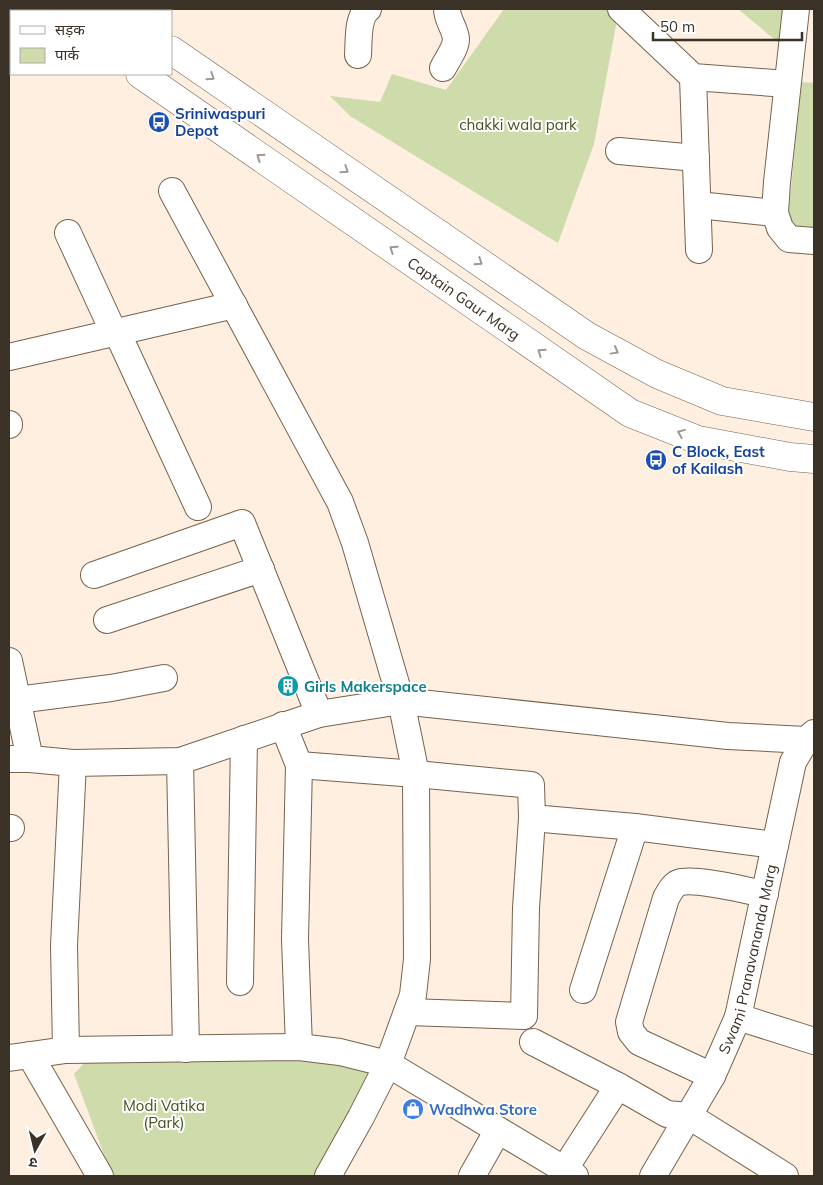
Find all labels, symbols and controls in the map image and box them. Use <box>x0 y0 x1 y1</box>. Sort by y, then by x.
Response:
legend <box>10 10 172 75</box>
scale bar <box>653 10 802 42</box>
text: 50 m <box>660 17 695 36</box>
text: सड़क <box>55 20 85 39</box>
text: पार्क <box>55 45 79 64</box>
one-way arrow <box>206 71 215 81</box>
place label: Sriniwaspuri Depot <box>175 104 265 140</box>
bus stop icon: Sriniwaspuri Depot <box>147 110 171 134</box>
park label: chakki wala park <box>459 115 577 134</box>
one-way arrow <box>256 154 266 163</box>
one-way arrow <box>340 163 349 173</box>
one-way arrow <box>390 246 399 255</box>
street label: Captain Gaur Marg <box>404 253 524 344</box>
one-way arrow <box>473 256 483 265</box>
one-way arrow <box>609 345 618 355</box>
one-way arrow <box>537 349 547 358</box>
one-way arrow <box>677 429 686 439</box>
place label: C Block, East of Kailash <box>672 442 765 478</box>
bus stop icon: C Block, East of Kailash <box>644 448 668 472</box>
building icon: Girls Makerspace <box>276 674 300 698</box>
place label: Girls Makerspace <box>304 677 427 696</box>
street label: Swami Pranavananda Marg <box>713 862 780 1057</box>
park label: Modi Vatika (Park) <box>123 1096 205 1132</box>
shop icon: Wadhwa Store <box>401 1097 425 1121</box>
place label: Wadhwa Store <box>429 1100 537 1119</box>
north arrow <box>10 1125 60 1175</box>
text: उ <box>27 1153 39 1172</box>

